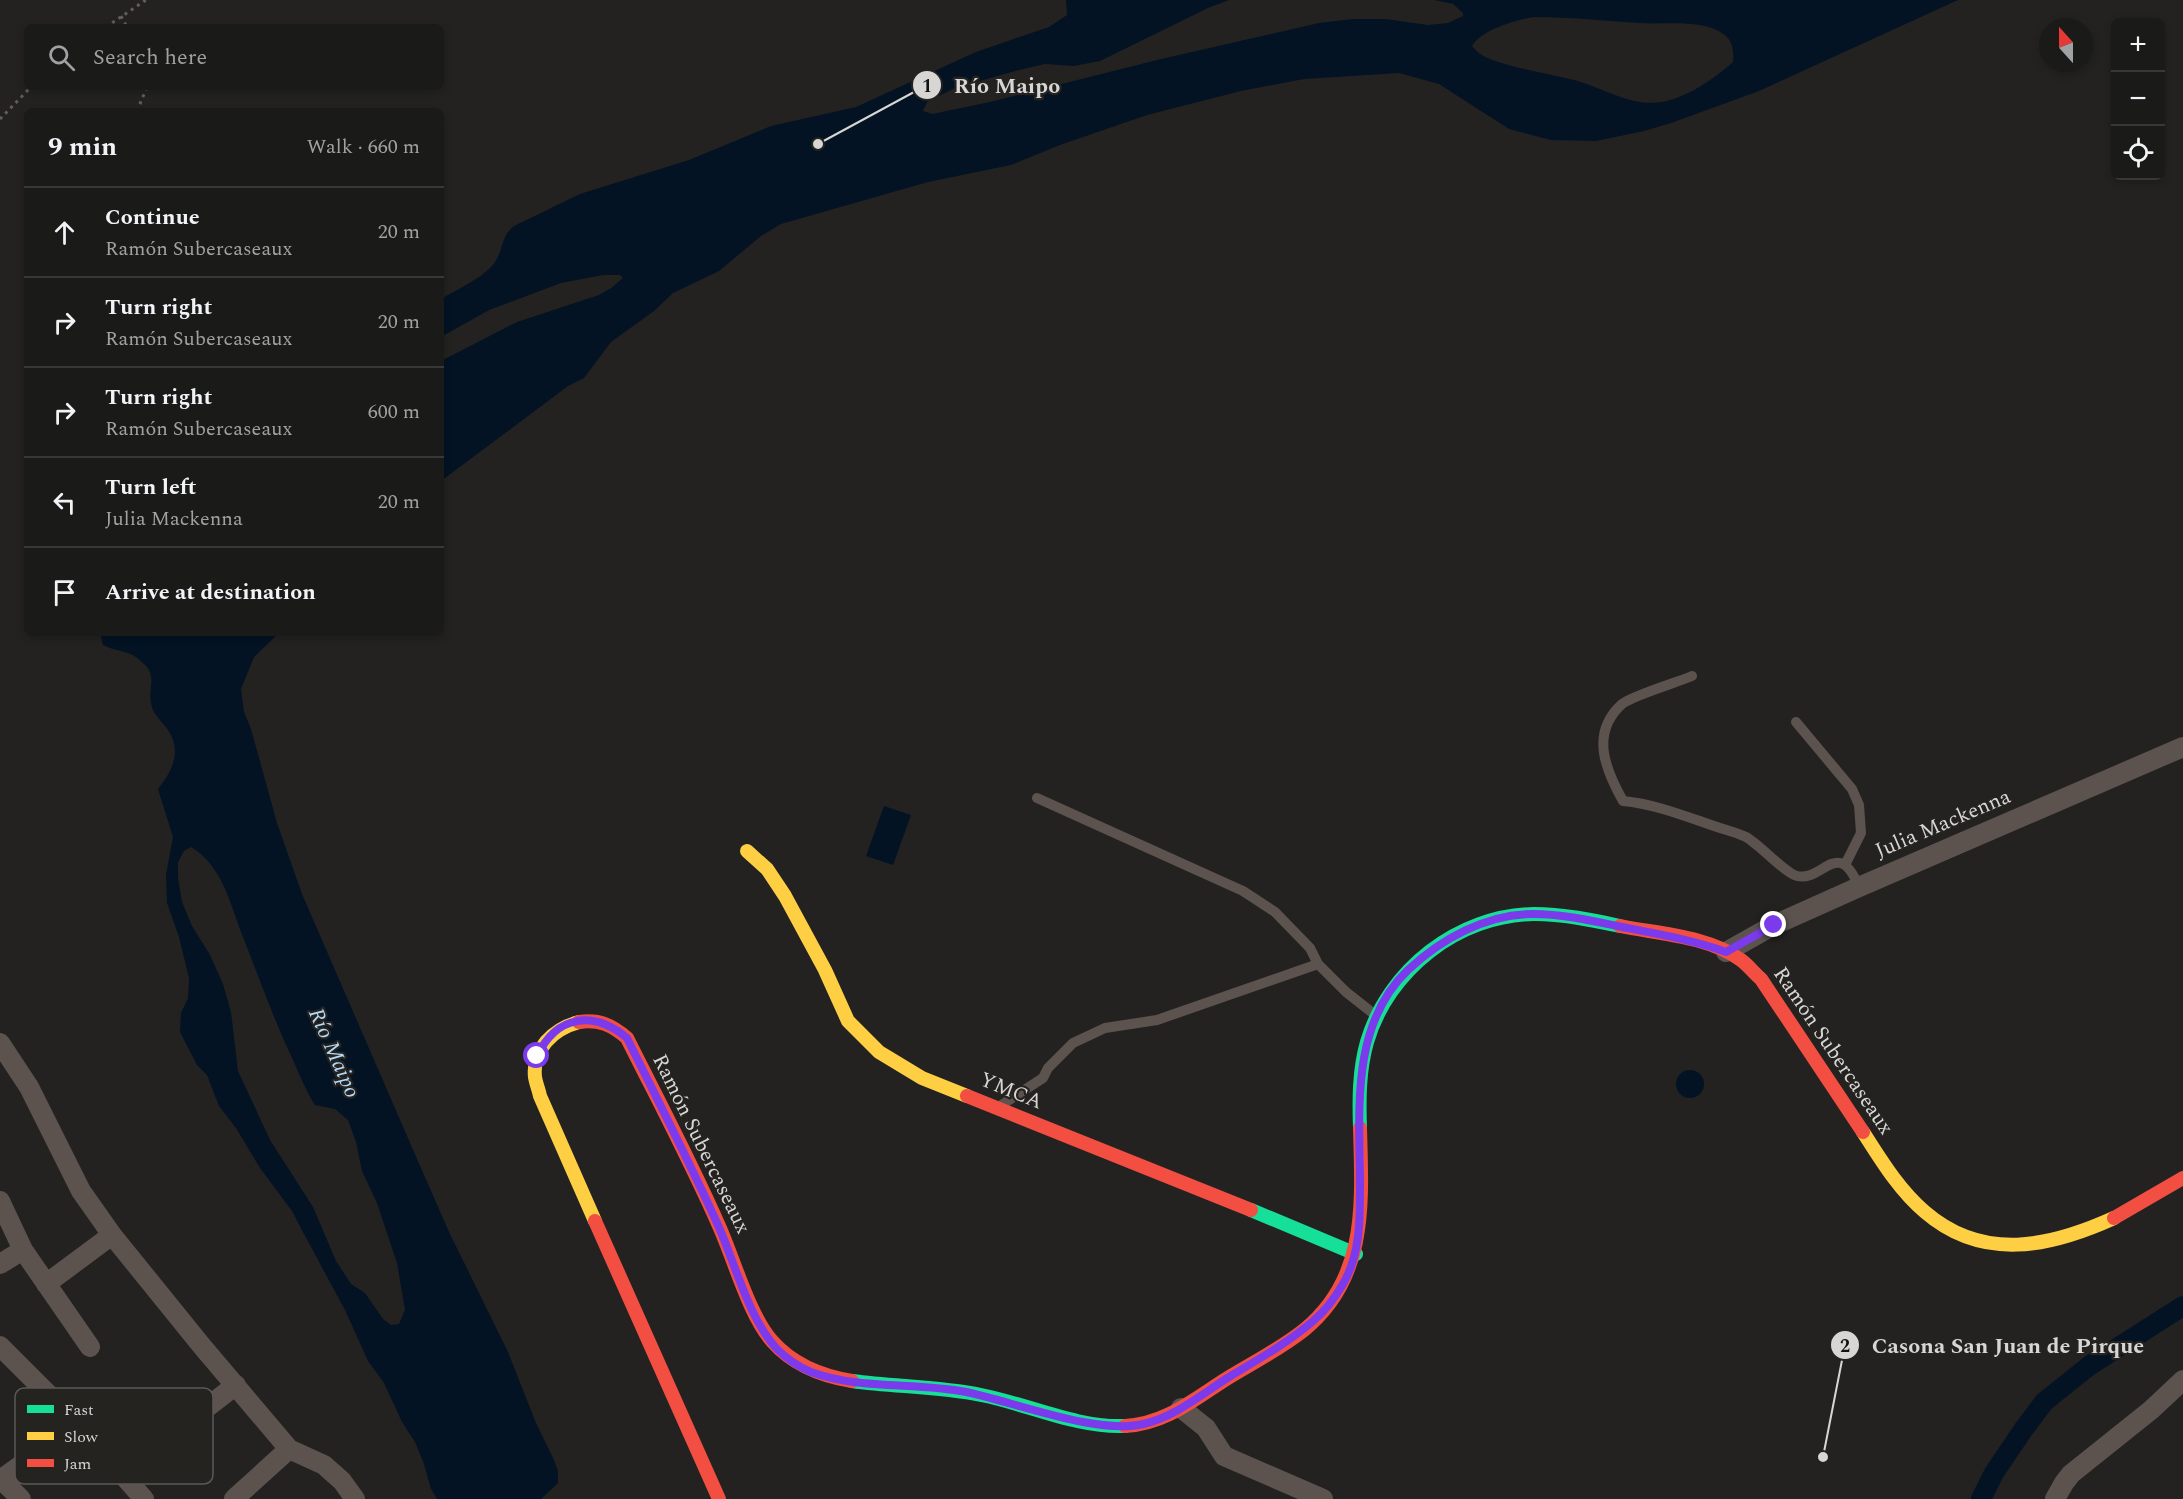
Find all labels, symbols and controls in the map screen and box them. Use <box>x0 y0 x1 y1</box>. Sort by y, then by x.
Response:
north arrow <box>2039 18 2093 72</box>
map controls <box>2111 18 2165 180</box>
button: + <box>2111 18 2165 72</box>
search box <box>24 24 444 90</box>
icon: search <box>45 41 78 74</box>
text: Search here <box>93 41 207 74</box>
callout: Río Maipo <box>912 65 1073 105</box>
text: Río Maipo <box>954 70 1060 103</box>
button: − <box>2111 72 2165 126</box>
text: 1 <box>922 73 932 100</box>
button: locate <box>2111 126 2165 180</box>
text: 9 min <box>48 127 117 167</box>
text: Walk · 660 m <box>307 132 420 162</box>
text: Continue <box>105 201 200 234</box>
icon: ahead <box>48 216 81 249</box>
text: 20 m <box>378 217 420 247</box>
text: Ramón Subercaseaux <box>105 234 292 264</box>
text: Turn right <box>105 291 212 324</box>
icon: right <box>48 306 81 339</box>
text: 20 m <box>378 307 420 337</box>
text: Ramón Subercaseaux <box>105 324 292 354</box>
text: Turn right <box>105 381 212 414</box>
icon: right <box>48 396 81 429</box>
text: 600 m <box>368 397 420 427</box>
text: Ramón Subercaseaux <box>105 414 292 444</box>
text: Turn left <box>105 471 197 504</box>
icon: left <box>48 486 81 519</box>
text: 20 m <box>378 487 420 517</box>
text: Julia Mackenna <box>105 504 243 534</box>
icon: arrive <box>48 576 81 609</box>
text: Arrive at destination <box>105 576 316 609</box>
street label: Julia Mackenna <box>1870 781 2016 867</box>
route end <box>1760 911 1786 937</box>
street label: Ramón Subercaseaux <box>1765 961 1901 1141</box>
water label: Río Maipo <box>299 1003 369 1103</box>
route start <box>523 1042 549 1068</box>
street label: Ramón Subercaseaux <box>644 1049 758 1239</box>
street label: YMCA <box>975 1064 1048 1118</box>
callout: Casona San Juan de Pirque <box>1830 1325 2156 1365</box>
text: Casona San Juan de Pirque <box>1872 1330 2144 1363</box>
text: 2 <box>1840 1333 1850 1360</box>
legend <box>15 1388 213 1484</box>
text: Fast <box>64 1398 94 1422</box>
text: Slow <box>64 1425 99 1449</box>
text: Jam <box>64 1452 92 1476</box>

